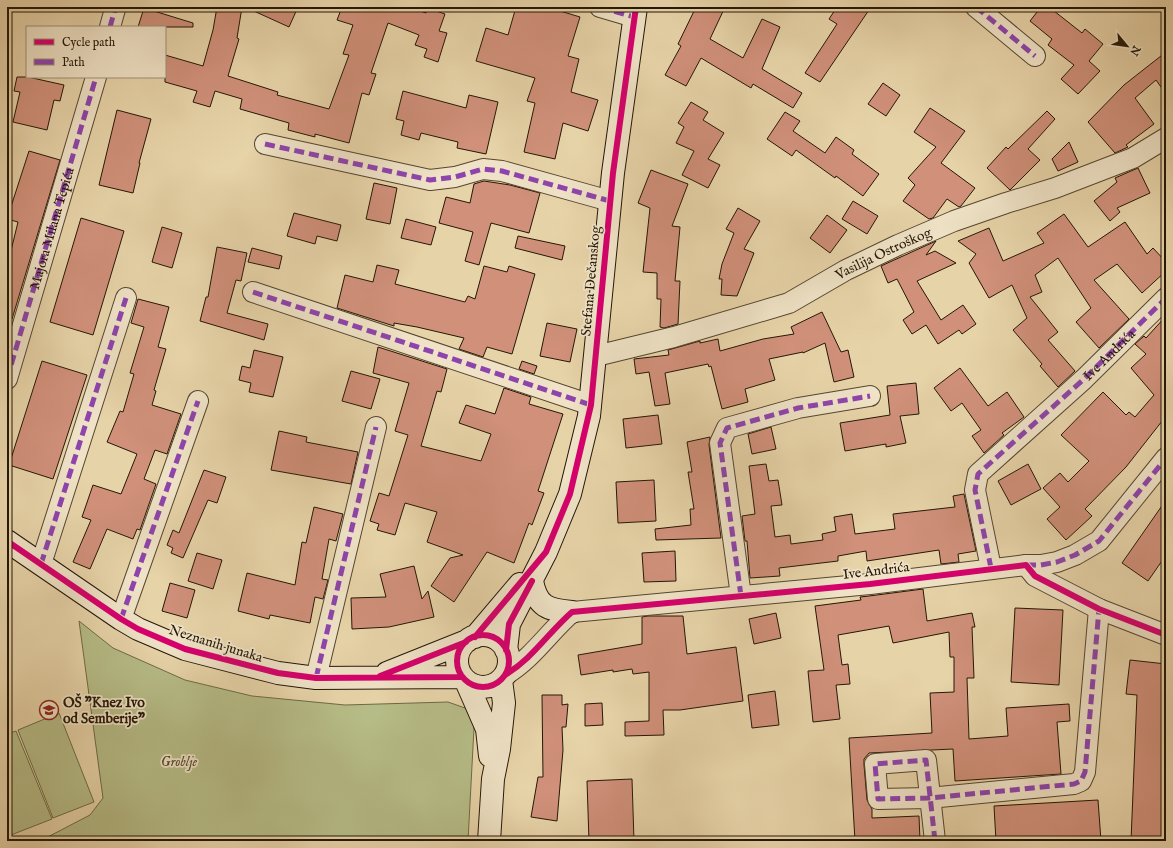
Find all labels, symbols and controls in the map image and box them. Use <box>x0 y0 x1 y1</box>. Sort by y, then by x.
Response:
legend <box>26 26 166 78</box>
north arrow <box>1107 26 1147 66</box>
text: Cycle path <box>62 35 116 51</box>
text: N <box>1126 42 1144 58</box>
text: Path <box>62 55 85 70</box>
street label: Majora Milana Tepića <box>26 165 79 292</box>
street label: Vasilija Ostroškog <box>831 224 935 285</box>
street label: Stefana Dečanskog <box>577 225 605 337</box>
street label: Ive Andrića <box>1079 325 1140 385</box>
street label: Ive Andrića <box>842 558 911 584</box>
street label: Neznanih junaka <box>166 621 266 667</box>
place label: OŠ "Knez Ivo od Semberije" <box>63 693 145 728</box>
school or university icon: OŠ "Knez Ivo od Semberije" <box>38 699 60 721</box>
park label: Groblje <box>161 753 198 771</box>

